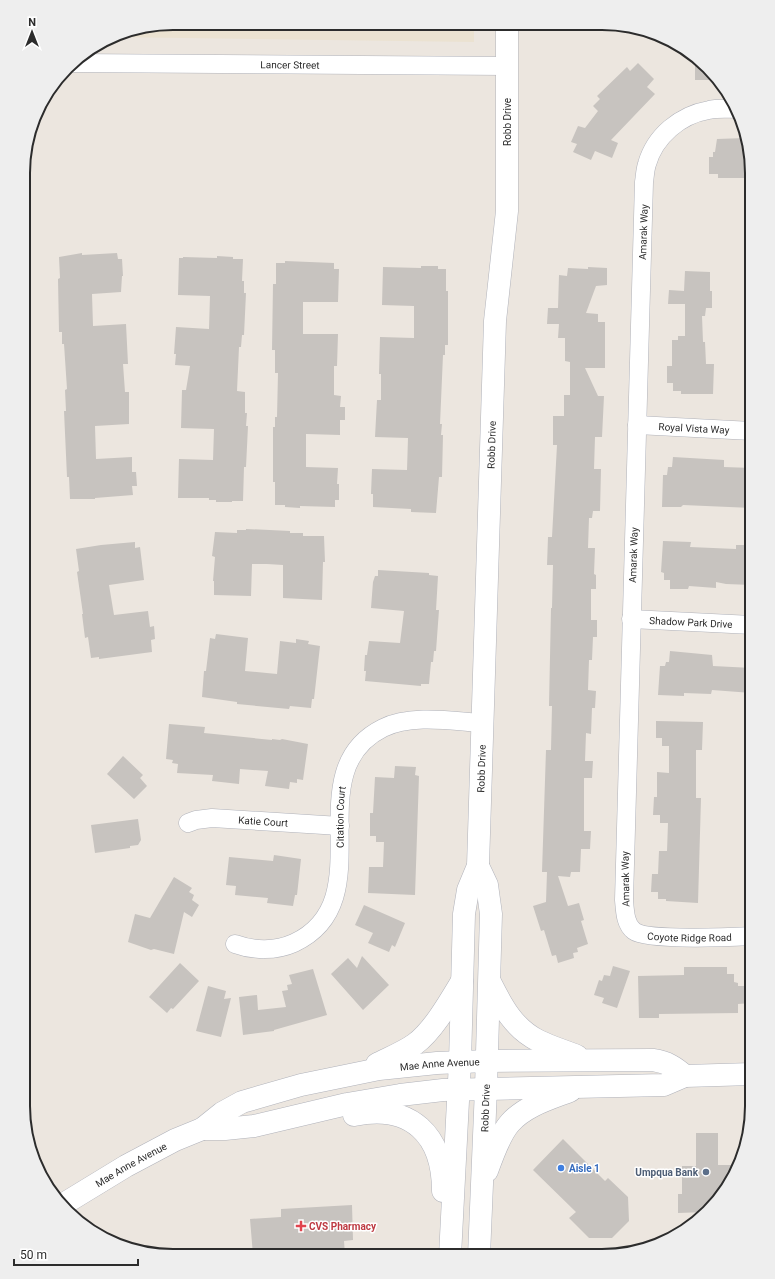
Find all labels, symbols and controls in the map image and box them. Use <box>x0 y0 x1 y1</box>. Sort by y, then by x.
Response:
north arrow <box>12 12 52 52</box>
text: N <box>28 16 36 29</box>
street label: Lancer Street <box>260 59 320 71</box>
street label: Robb Drive <box>502 98 513 146</box>
street label: Amarak Way <box>637 204 650 260</box>
street label: Robb Drive <box>485 421 498 469</box>
street label: Royal Vista Way <box>658 421 730 436</box>
street label: Amarak Way <box>627 527 640 583</box>
street label: Shadow Park Drive <box>649 615 733 630</box>
street label: Robb Drive <box>475 744 488 793</box>
street label: Citation Court <box>335 785 348 848</box>
street label: Katie Court <box>238 815 288 829</box>
street label: Amarak Way <box>620 851 631 907</box>
street label: Coyote Ridge Road <box>647 930 732 944</box>
street label: Mae Anne Avenue <box>399 1056 480 1073</box>
street label: Robb Drive <box>479 1084 492 1132</box>
street label: Mae Anne Avenue <box>94 1140 169 1189</box>
marker: Aisle 1 <box>556 1163 566 1173</box>
place label: Aisle 1 <box>569 1163 600 1174</box>
place label: Umpqua Bank <box>635 1167 699 1178</box>
marker: Umpqua Bank <box>701 1167 711 1177</box>
marker: CVS Pharmacy <box>296 1221 306 1231</box>
place label: CVS Pharmacy <box>309 1221 377 1232</box>
scale bar <box>14 1241 138 1267</box>
text: 50 m <box>20 1248 47 1262</box>

